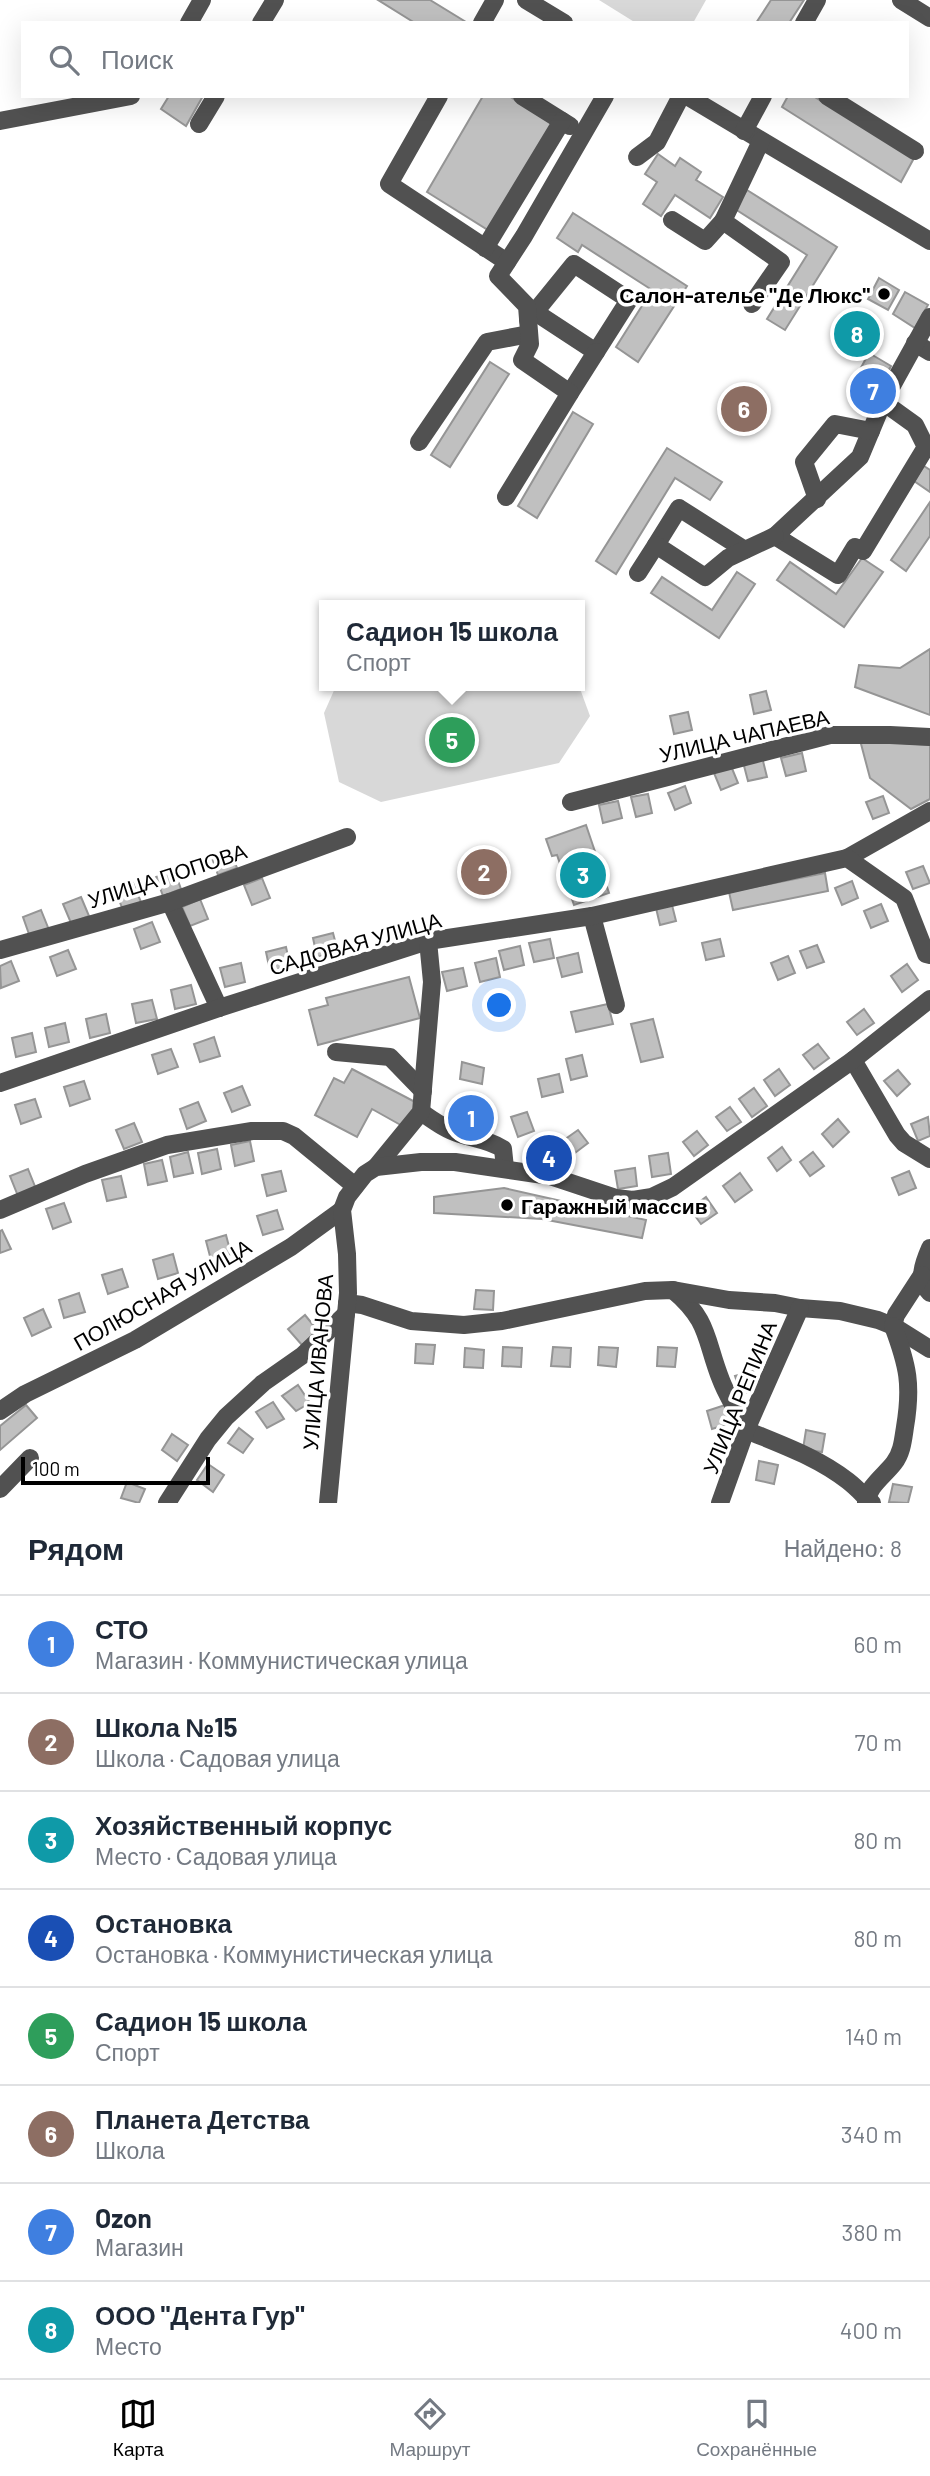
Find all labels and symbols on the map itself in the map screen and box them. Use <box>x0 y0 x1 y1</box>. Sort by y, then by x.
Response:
place label: Салон-ателье "Де Люкс" <box>619 282 870 307</box>
marker: Салон-ателье "Де Люкс" <box>876 286 892 302</box>
pin: 8 <box>834 308 880 360</box>
pin: 7 <box>850 365 896 417</box>
pin: 6 <box>721 383 767 435</box>
street label: УЛИЦА ЧАПАЕВА <box>657 703 831 767</box>
pin: 5 <box>429 714 475 766</box>
street label: УЛИЦА ПОПОВА <box>84 838 250 912</box>
pin: 2 <box>461 846 507 898</box>
pin: 3 <box>560 849 606 901</box>
street label: САДОВАЯ УЛИЦА <box>266 906 444 980</box>
your location <box>482 988 516 1022</box>
pin: 1 <box>448 1092 494 1144</box>
pin: 4 <box>526 1132 572 1184</box>
place label: Гаражный массив <box>521 1193 708 1218</box>
marker: Гаражный массив <box>499 1197 515 1213</box>
street label: ПОЛЮСНАЯ УЛИЦА <box>69 1233 255 1355</box>
street label: УЛИЦА ИВАНОВА <box>297 1273 337 1451</box>
street label: УЛИЦА РЕПИНА <box>697 1317 781 1477</box>
scale bar <box>21 1454 210 1486</box>

